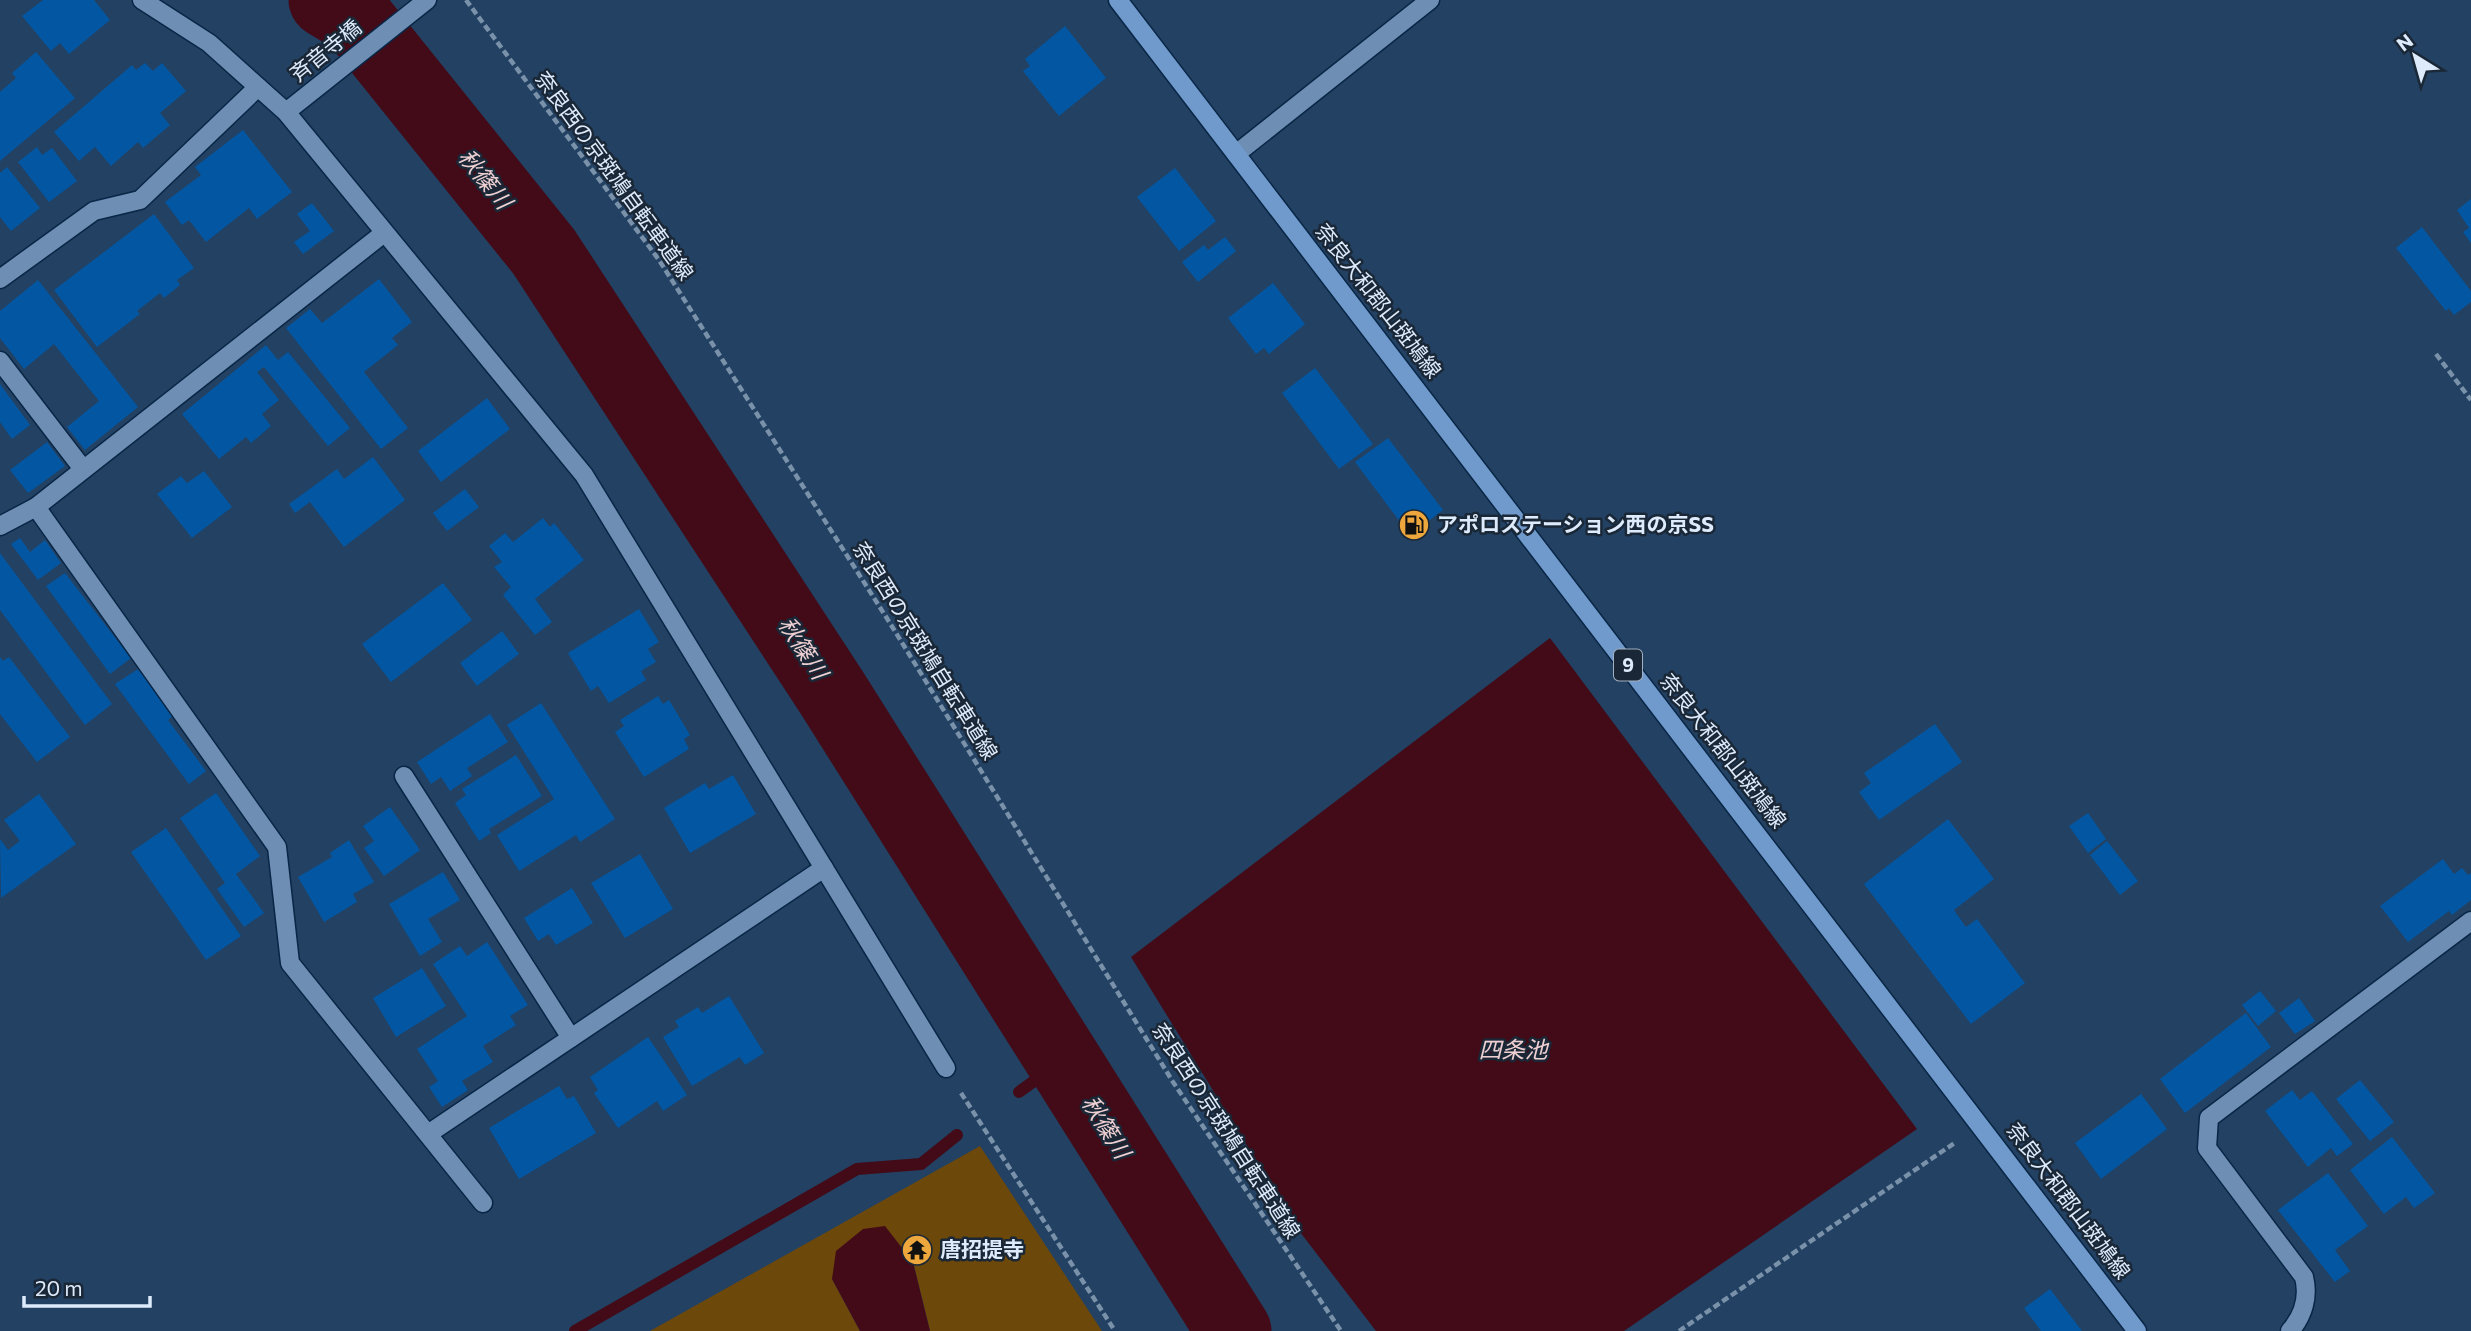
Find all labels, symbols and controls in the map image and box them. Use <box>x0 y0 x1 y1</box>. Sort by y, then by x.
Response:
street label: 斉音寺橋 <box>285 14 366 86</box>
north arrow <box>2380 21 2450 91</box>
text: N <box>2392 29 2417 56</box>
street label: 奈良西の京斑鳩自転車道線 <box>531 66 699 284</box>
water label: 秋篠川 <box>453 143 520 216</box>
street label: 奈良大和郡山斑鳩線 <box>1311 218 1447 382</box>
fuel station icon: アポロステーション西の京SS <box>1397 508 1431 542</box>
place label: アポロステーション西の京SS <box>1437 511 1714 536</box>
street label: 奈良西の京斑鳩自転車道線 <box>849 537 1004 764</box>
water label: 秋篠川 <box>773 611 836 687</box>
road number: 9 <box>1614 650 1642 680</box>
street label: 奈良大和郡山斑鳩線 <box>1656 668 1792 832</box>
street label: 奈良西の京斑鳩自転車道線 <box>1148 1018 1306 1243</box>
water label: 四条池 <box>1479 1035 1550 1063</box>
water label: 秋篠川 <box>1077 1090 1139 1166</box>
street label: 奈良大和郡山斑鳩線 <box>2002 1117 2136 1283</box>
temple icon: 唐招提寺 <box>900 1233 934 1267</box>
place label: 唐招提寺 <box>940 1236 1024 1261</box>
scale bar <box>24 1264 150 1308</box>
text: 20 m <box>35 1275 83 1300</box>

